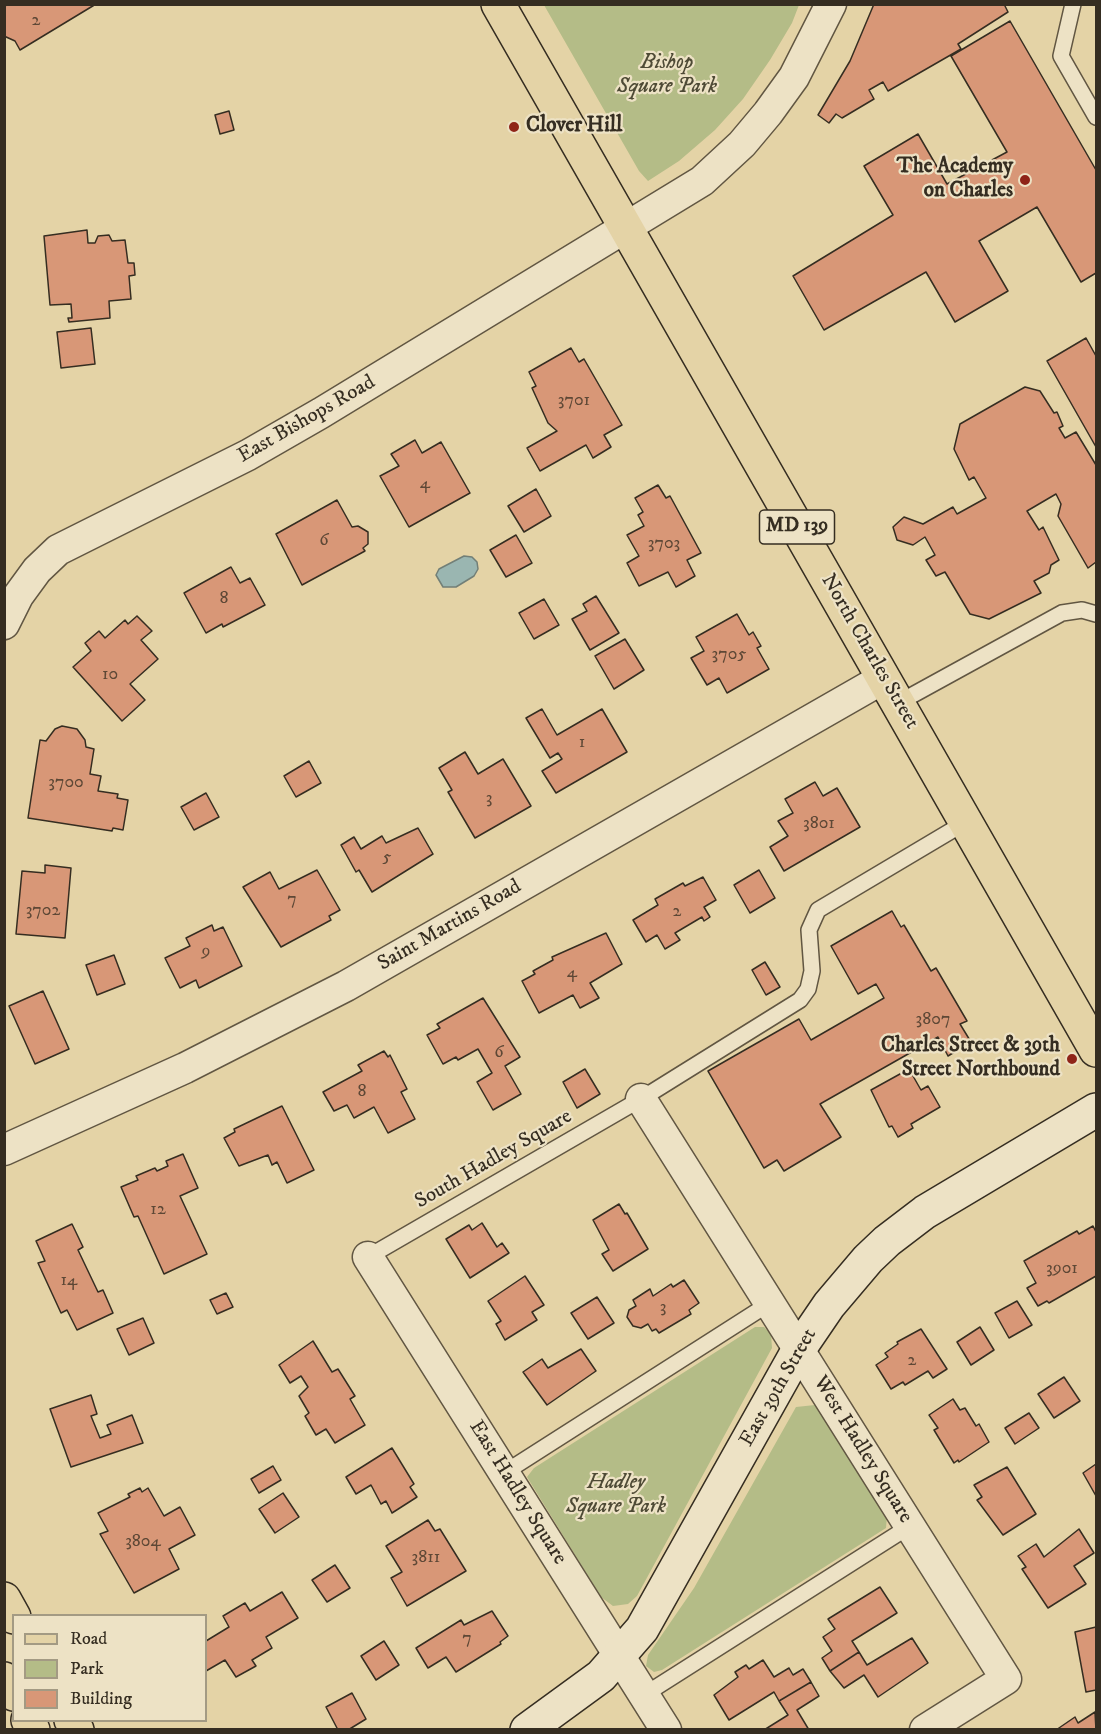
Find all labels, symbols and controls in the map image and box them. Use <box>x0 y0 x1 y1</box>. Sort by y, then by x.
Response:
house number: 2 <box>32 10 40 32</box>
park label: Bishop Square Park <box>617 51 717 101</box>
place label: Clover Hill <box>526 114 622 140</box>
marker: Clover Hill <box>507 120 521 134</box>
place label: The Academy on Charles <box>897 155 1013 205</box>
marker: The Academy on Charles <box>1018 173 1032 187</box>
street label: East Bishops Road <box>234 371 380 469</box>
house number: 3701 <box>558 390 590 412</box>
house number: 4 <box>420 473 430 495</box>
road number: MD 139 <box>760 510 834 544</box>
house number: 6 <box>319 530 329 552</box>
house number: 3703 <box>648 533 680 555</box>
street label: North Charles Street <box>814 570 924 734</box>
house number: 8 <box>219 588 229 610</box>
house number: 3705 <box>712 644 746 666</box>
house number: 10 <box>102 664 118 686</box>
house number: 1 <box>579 732 585 754</box>
house number: 3700 <box>48 772 84 794</box>
house number: 3 <box>486 788 492 810</box>
house number: 3801 <box>803 813 835 835</box>
house number: 5 <box>383 847 391 869</box>
street label: Saint Martins Road <box>374 875 526 977</box>
house number: 7 <box>287 889 297 911</box>
house number: 3702 <box>26 900 60 922</box>
house number: 2 <box>673 901 681 923</box>
house number: 9 <box>202 941 210 963</box>
house number: 4 <box>567 962 577 984</box>
house number: 3807 <box>916 1009 950 1031</box>
place label: Charles Street & 39th Street Northbound <box>881 1034 1060 1084</box>
house number: 6 <box>494 1042 504 1064</box>
marker: Charles Street & 39th Street Northbound <box>1065 1052 1079 1066</box>
house number: 8 <box>357 1081 367 1103</box>
street label: South Hadley Square <box>411 1105 577 1215</box>
house number: 12 <box>150 1199 166 1221</box>
house number: 3901 <box>1046 1258 1078 1280</box>
house number: 14 <box>61 1270 77 1292</box>
house number: 3 <box>660 1297 666 1319</box>
street label: East 39th Street <box>735 1324 823 1452</box>
house number: 2 <box>908 1350 916 1372</box>
street label: West Hadley Square <box>807 1372 917 1528</box>
street label: East Hadley Square <box>462 1416 572 1570</box>
park label: Hadley Square Park <box>566 1471 666 1521</box>
house number: 3804 <box>125 1531 161 1553</box>
house number: 3811 <box>412 1547 440 1569</box>
legend <box>12 1614 207 1722</box>
text: Road <box>70 1628 107 1650</box>
house number: 7 <box>462 1628 472 1650</box>
text: Park <box>70 1658 104 1680</box>
text: Building <box>70 1688 132 1710</box>

